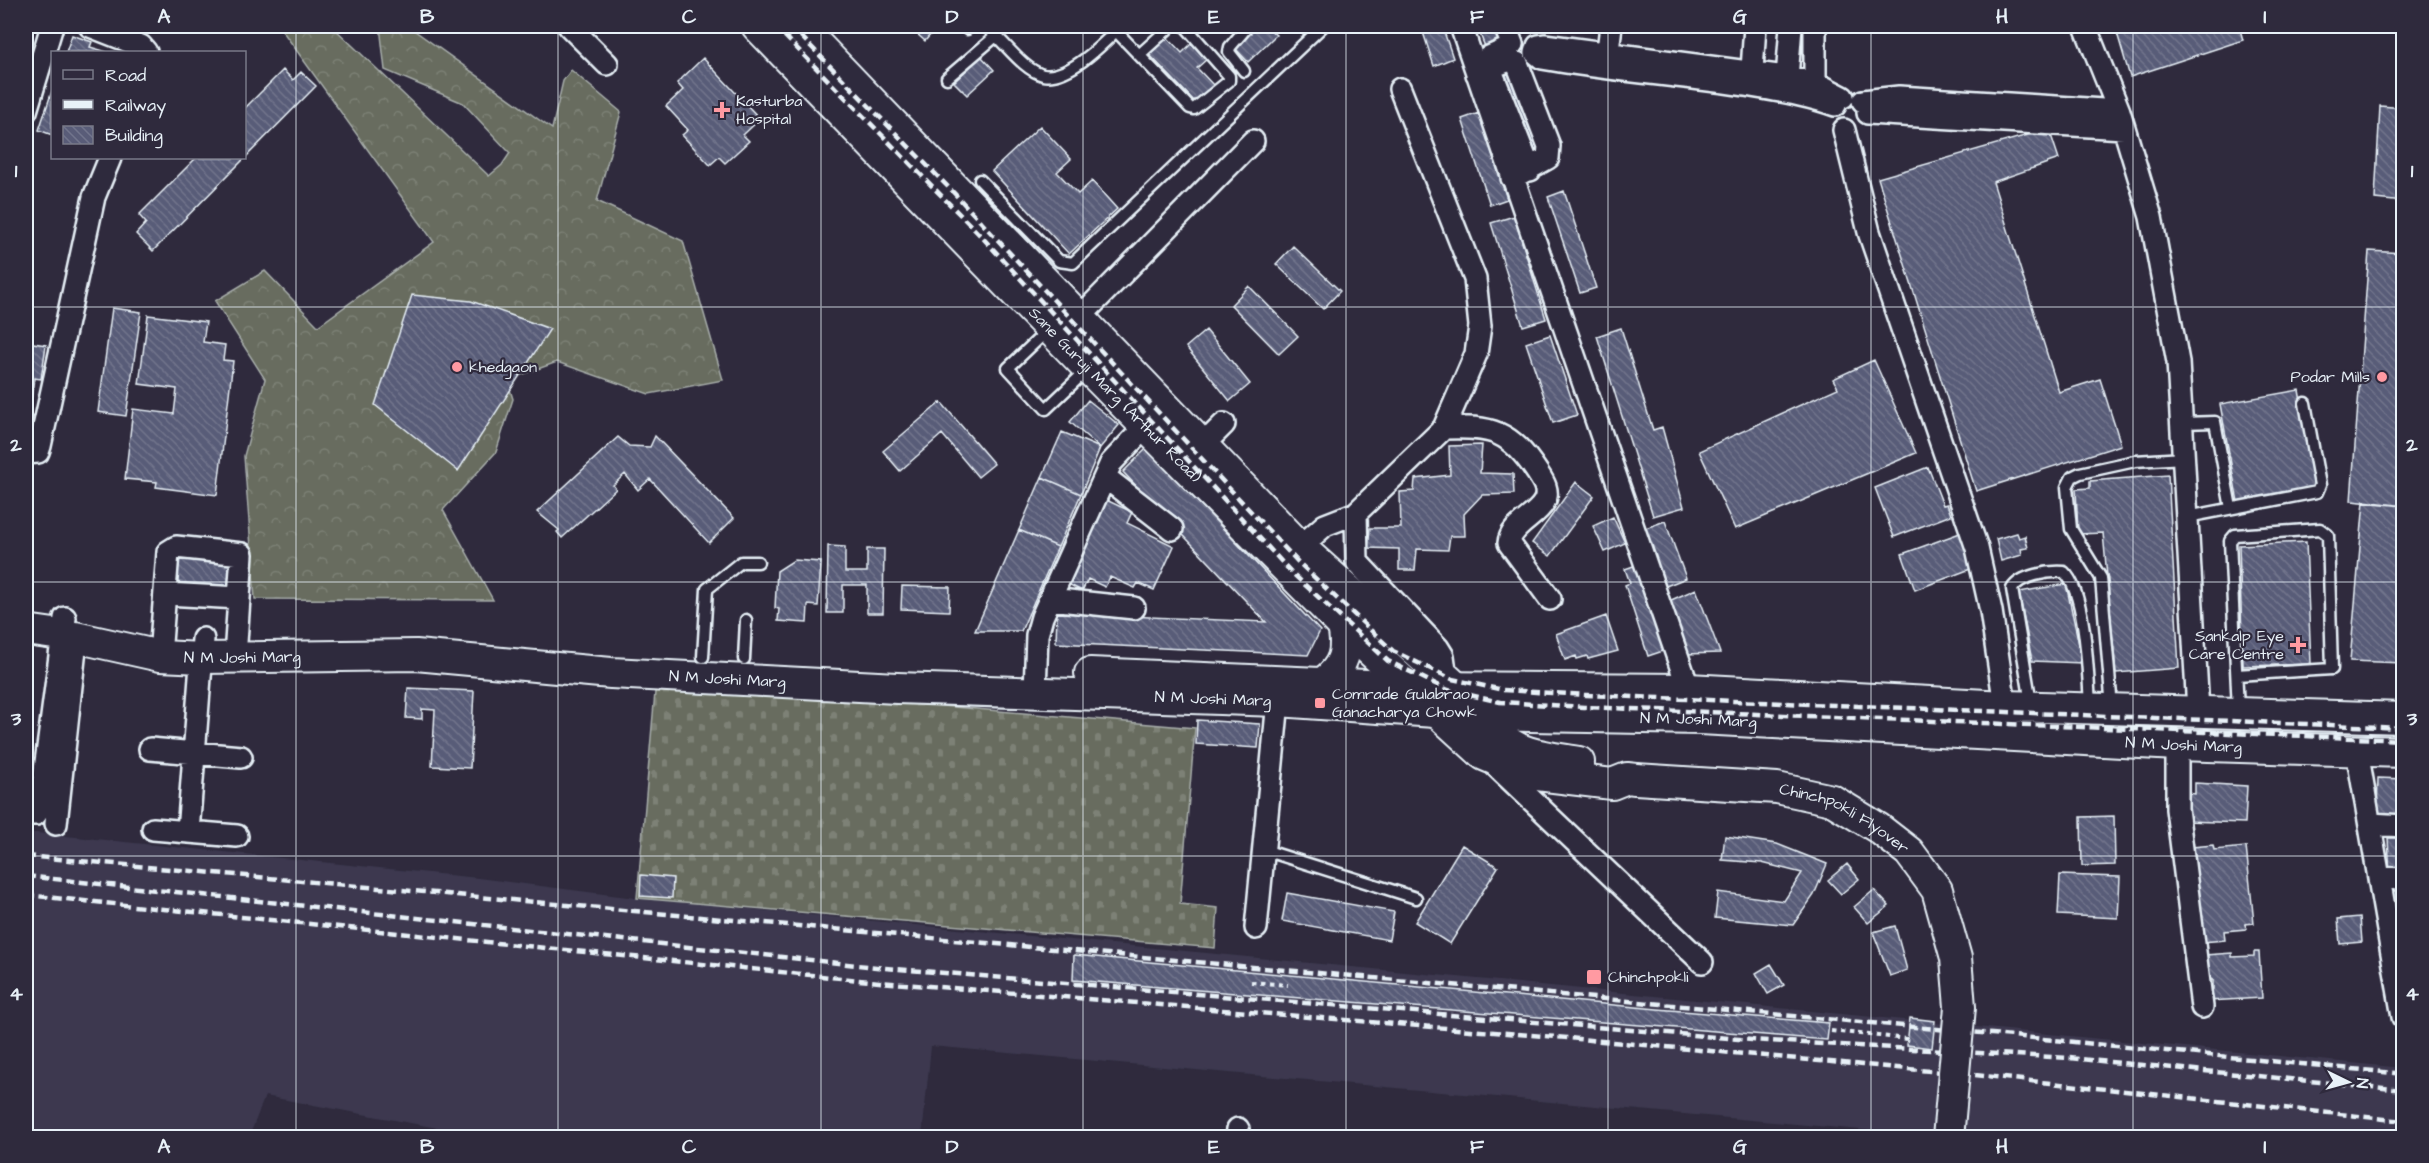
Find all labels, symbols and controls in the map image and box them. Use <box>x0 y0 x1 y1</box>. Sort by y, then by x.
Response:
text: A <box>158 3 171 31</box>
text: B <box>420 3 435 31</box>
text: C <box>682 3 697 31</box>
text: D <box>946 3 959 31</box>
text: E <box>1208 3 1220 31</box>
text: F <box>1470 3 1485 31</box>
text: G <box>1733 3 1747 31</box>
text: H <box>1996 3 2008 31</box>
text: I <box>2263 3 2267 31</box>
legend <box>51 51 246 159</box>
text: Road <box>105 63 146 88</box>
place label: Kasturba Hospital <box>736 90 802 130</box>
text: Railway <box>105 93 166 119</box>
marker: Kasturba Hospital <box>713 101 731 119</box>
text: Building <box>105 123 163 149</box>
text: 1 <box>15 157 18 185</box>
text: 1 <box>2411 157 2414 185</box>
street label: Sane Guruji Marg (Arthur Road) <box>1024 302 1207 488</box>
place label: khedgaon <box>469 356 537 379</box>
marker: khedgaon <box>450 360 464 374</box>
place label: Podar Mills <box>2291 366 2370 388</box>
marker: Podar Mills <box>2375 370 2389 384</box>
text: 2 <box>9 431 22 459</box>
text: 2 <box>2405 431 2418 459</box>
place label: Sankalp Eye Care Centre <box>2189 625 2284 665</box>
marker: Sankalp Eye Care Centre <box>2289 636 2307 654</box>
street label: N M Joshi Marg <box>183 646 301 669</box>
street label: N M Joshi Marg <box>668 665 786 694</box>
place label: Comrade Gulabrao Ganacharya Chowk <box>1332 683 1477 724</box>
street label: N M Joshi Marg <box>1154 686 1272 713</box>
marker: Comrade Gulabrao Ganacharya Chowk <box>1313 696 1327 710</box>
text: 3 <box>10 705 22 733</box>
text: 3 <box>2406 705 2418 733</box>
street label: N M Joshi Marg <box>1640 707 1757 734</box>
street label: N M Joshi Marg <box>2125 731 2242 759</box>
street label: Chinchpokli Flyover <box>1777 778 1914 859</box>
place label: Chinchpokli <box>1608 966 1689 988</box>
marker: Chinchpokli <box>1585 968 1603 986</box>
text: 4 <box>9 980 23 1008</box>
text: 4 <box>2405 980 2419 1008</box>
north arrow <box>2318 1052 2378 1112</box>
text: N <box>2351 1077 2373 1089</box>
text: A <box>158 1133 171 1161</box>
text: B <box>420 1133 435 1161</box>
text: C <box>682 1133 697 1161</box>
text: D <box>946 1133 959 1161</box>
text: E <box>1208 1133 1220 1161</box>
text: F <box>1470 1133 1485 1161</box>
text: G <box>1733 1133 1747 1161</box>
text: H <box>1996 1133 2008 1161</box>
text: I <box>2263 1133 2267 1161</box>

